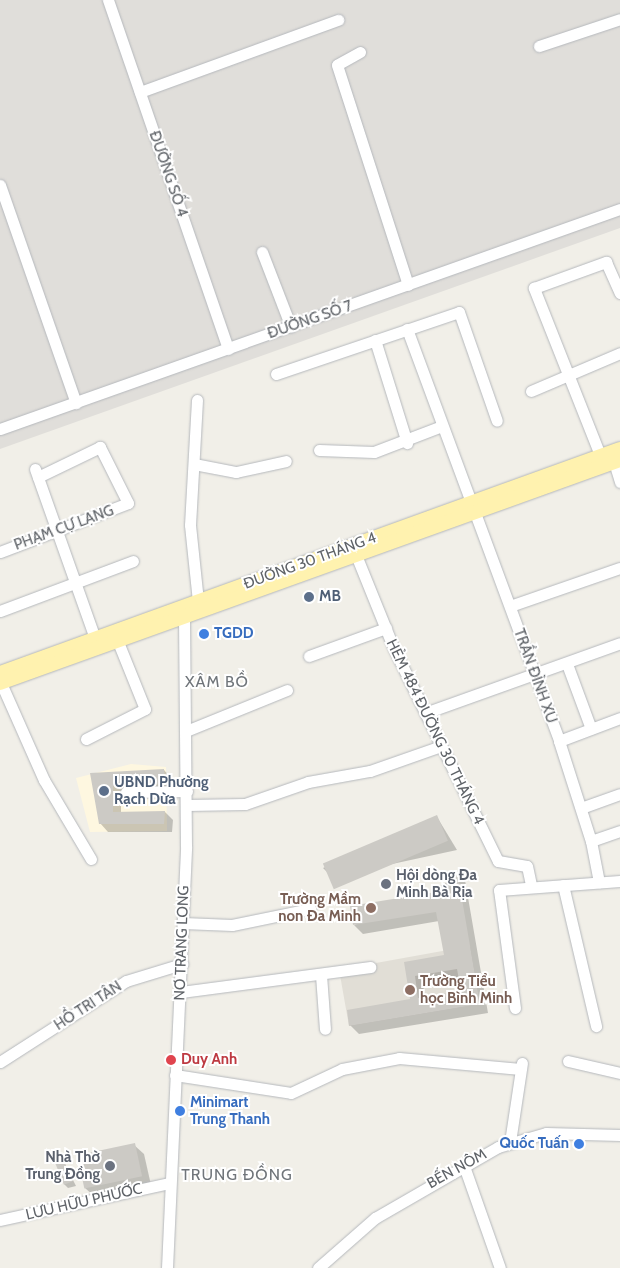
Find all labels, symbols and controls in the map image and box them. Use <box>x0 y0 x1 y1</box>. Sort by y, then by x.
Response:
street label: ĐƯỜNG SỐ 4 <box>145 129 191 219</box>
street label: ĐƯỜNG SỐ 7 <box>265 297 355 343</box>
street label: PHẠM CỰ LẠNG <box>12 502 116 554</box>
street label: ĐƯỜNG 30 THÁNG 4 <box>241 529 379 593</box>
place label: MB <box>319 588 341 606</box>
marker: MB <box>303 591 315 603</box>
place label: TGDD <box>214 625 254 643</box>
street label: TRẦN ĐÌNH XU <box>510 626 560 726</box>
marker: TGDD <box>198 628 210 640</box>
street label: HẺM 484 ĐƯỜNG 30 THÁNG 4 <box>382 636 488 828</box>
district label: XÂM BỒ <box>184 672 250 692</box>
place label: UBND Phường Rạch Dừa <box>114 773 209 808</box>
marker: UBND Phường Rạch Dừa <box>98 785 110 797</box>
place label: Hội dòng Đa Minh Bà Rịa <box>396 866 477 901</box>
marker: Hội dòng Đa Minh Bà Rịa <box>380 878 392 890</box>
street label: NƠ TRANG LONG <box>171 885 193 1001</box>
place label: Trường Mầm non Đa Minh <box>278 890 361 925</box>
marker: Trường Mầm non Đa Minh <box>365 902 377 914</box>
place label: Trường Tiểu học Bình Minh <box>420 972 512 1007</box>
street label: HỒ TRI TÂN <box>51 978 125 1034</box>
marker: Trường Tiểu học Bình Minh <box>404 984 416 996</box>
place label: Duy Anh <box>181 1051 237 1069</box>
marker: Duy Anh <box>165 1054 177 1066</box>
place label: Minimart Trung Thanh <box>190 1093 270 1128</box>
marker: Minimart Trung Thanh <box>174 1105 186 1117</box>
place label: Quốc Tuấn <box>500 1135 569 1153</box>
marker: Quốc Tuấn <box>573 1138 585 1150</box>
street label: BẾN NÔM <box>424 1145 490 1193</box>
place label: Nhà Thờ Trung Đồng <box>25 1148 100 1183</box>
marker: Nhà Thờ Trung Đồng <box>104 1160 116 1172</box>
district label: TRUNG ĐỒNG <box>180 1165 294 1185</box>
street label: LƯU HỮU PHƯỚC <box>24 1180 144 1224</box>

